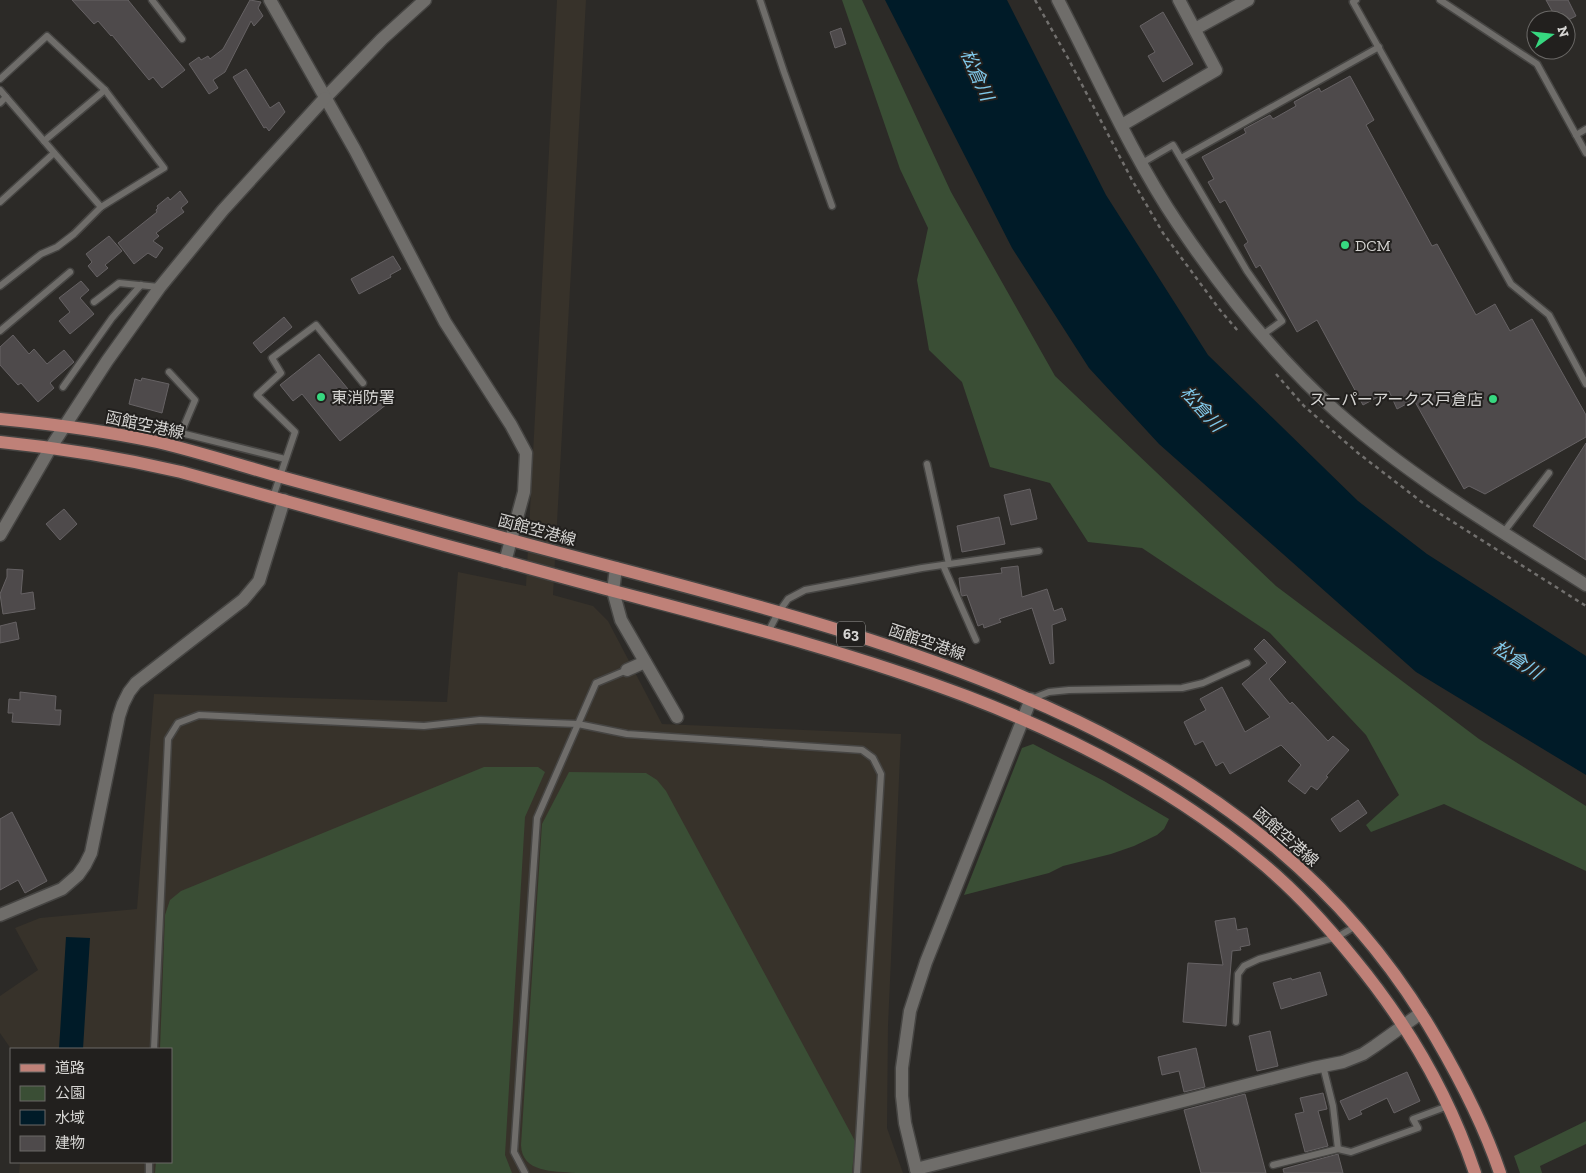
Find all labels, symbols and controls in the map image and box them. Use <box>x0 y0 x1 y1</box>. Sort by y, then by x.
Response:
north arrow <box>1526 10 1576 60</box>
text: N <box>1553 24 1573 39</box>
water label: 松倉川 <box>956 46 999 106</box>
place label: DCM <box>1355 236 1391 255</box>
marker: DCM <box>1339 239 1351 251</box>
water label: 松倉川 <box>1176 382 1230 438</box>
place label: 東消防署 <box>331 388 395 407</box>
place label: スーパーアークス戸倉店 <box>1309 390 1483 409</box>
marker: 東消防署 <box>315 391 327 403</box>
marker: スーパーアークス戸倉店 <box>1487 393 1499 405</box>
street label: 函館空港線 <box>104 407 186 443</box>
street label: 函館空港線 <box>496 510 578 550</box>
street label: 函館空港線 <box>886 620 968 664</box>
road number: 63 <box>837 622 865 646</box>
water label: 松倉川 <box>1488 636 1547 685</box>
street label: 函館空港線 <box>1250 804 1322 870</box>
legend <box>10 1048 172 1163</box>
text: 道路 <box>55 1059 85 1077</box>
text: 公園 <box>55 1084 85 1102</box>
text: 水域 <box>55 1109 85 1127</box>
text: 建物 <box>55 1134 85 1152</box>

